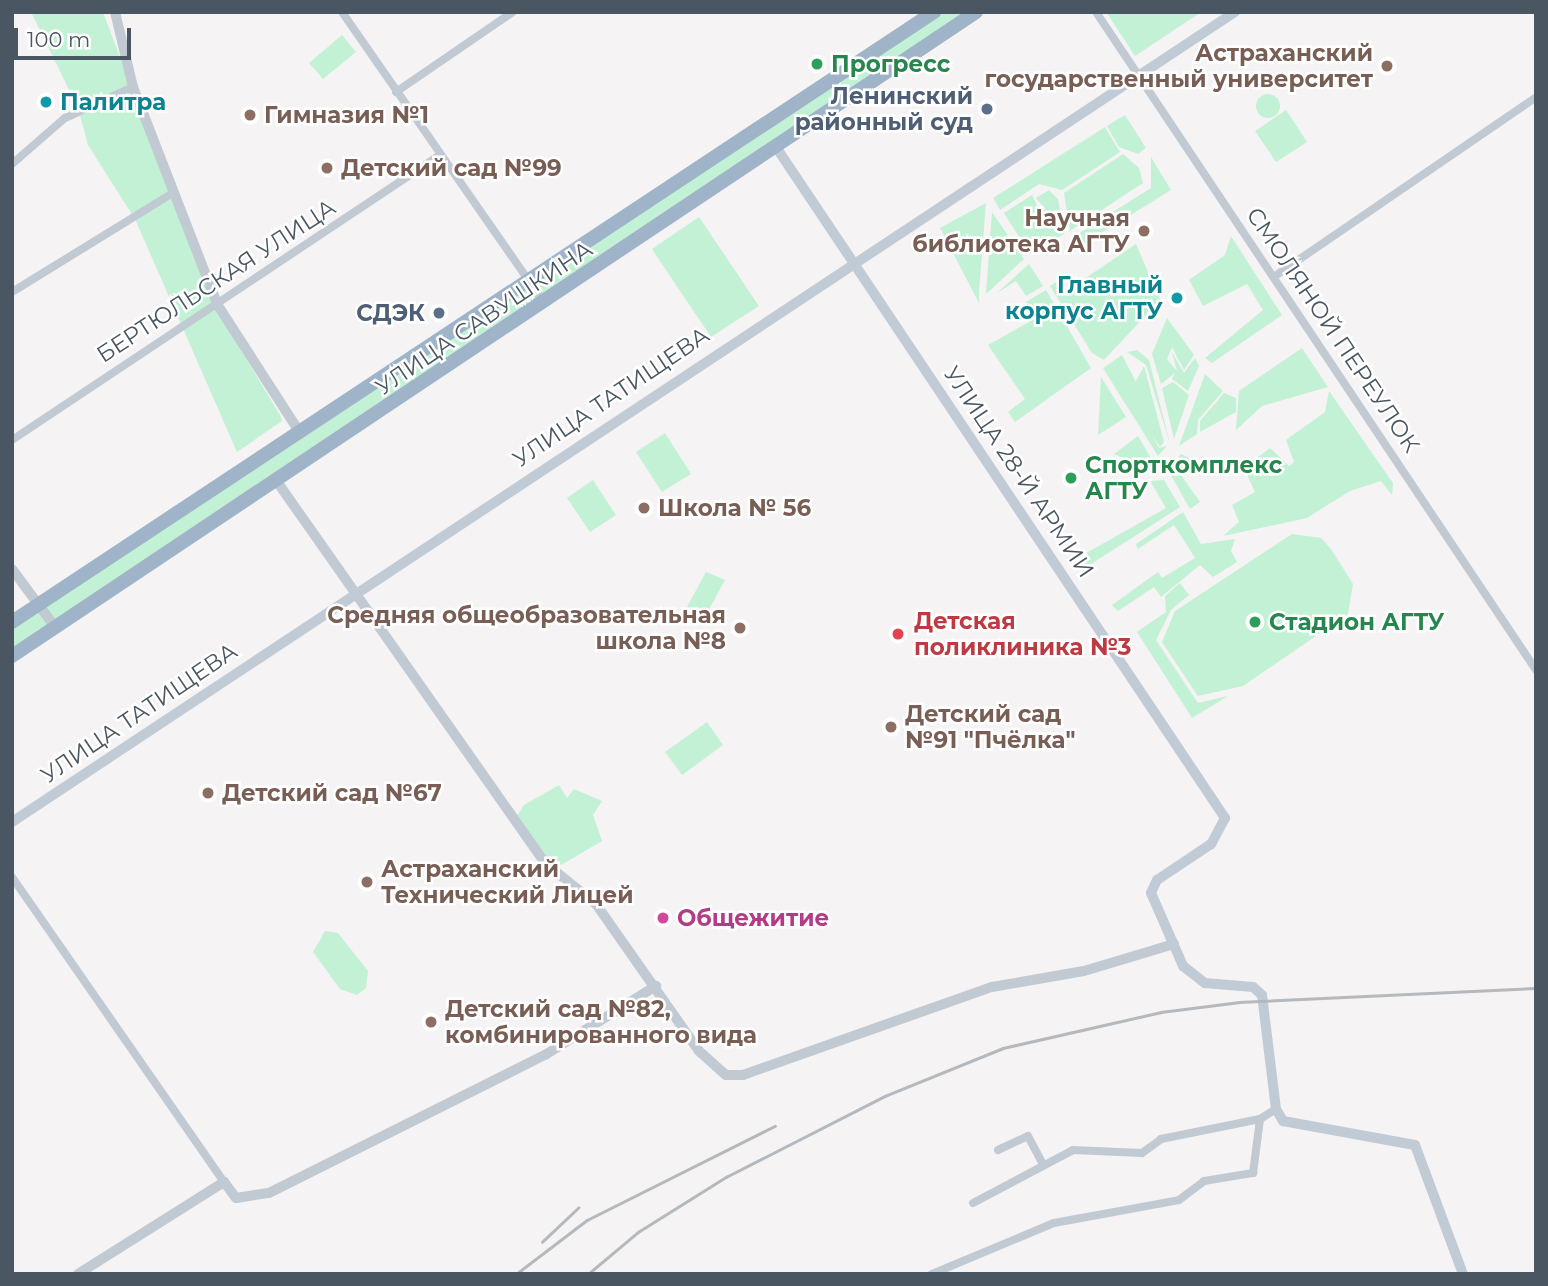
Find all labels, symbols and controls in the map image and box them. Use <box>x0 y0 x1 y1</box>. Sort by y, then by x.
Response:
scale bar <box>18 14 135 58</box>
text: 100 m <box>27 27 90 52</box>
place label: Астраханский государственный университет <box>985 39 1373 93</box>
place label: Прогресс <box>831 50 950 78</box>
marker: Прогресс <box>809 56 825 72</box>
marker: Астраханский государственный университет <box>1379 58 1395 74</box>
place label: Ленинский районный суд <box>795 82 973 136</box>
place label: Палитра <box>60 88 166 116</box>
marker: Палитра <box>38 94 54 110</box>
place label: Гимназия №1 <box>264 101 429 129</box>
marker: Ленинский районный суд <box>979 101 995 117</box>
marker: Гимназия №1 <box>242 107 258 123</box>
place label: Детский сад №99 <box>341 154 562 182</box>
marker: Детский сад №99 <box>319 160 335 176</box>
street label: БЕРТЮЛЬСКАЯ УЛИЦА <box>91 193 341 369</box>
street label: СМОЛЯНОЙ ПЕРЕУЛОК <box>1241 202 1425 458</box>
place label: Научная библиотека АГТУ <box>912 204 1130 258</box>
marker: Научная библиотека АГТУ <box>1136 223 1152 239</box>
street label: УЛИЦА САВУШКИНА <box>370 235 598 401</box>
place label: Главный корпус АГТУ <box>1005 271 1163 325</box>
marker: Главный корпус АГТУ <box>1169 290 1185 306</box>
place label: СДЭК <box>356 299 425 327</box>
marker: СДЭК <box>431 305 447 321</box>
street label: УЛИЦА ТАТИЩЕВА <box>508 321 714 473</box>
street label: УЛИЦА 28-Й АРМИИ <box>938 361 1100 583</box>
place label: Спорткомплекс АГТУ <box>1085 451 1282 505</box>
marker: Спорткомплекс АГТУ <box>1063 470 1079 486</box>
place label: Школа № 56 <box>658 494 811 522</box>
marker: Школа № 56 <box>636 500 652 516</box>
place label: Средняя общеобразовательная школа №8 <box>327 601 726 655</box>
place label: Детская поликлиника №3 <box>914 607 1131 661</box>
place label: Стадион АГТУ <box>1269 608 1444 636</box>
marker: Стадион АГТУ <box>1247 614 1263 630</box>
marker: Средняя общеобразовательная школа №8 <box>732 620 748 636</box>
marker: Детская поликлиника №3 <box>888 624 908 644</box>
street label: УЛИЦА ТАТИЩЕВА <box>36 637 242 789</box>
place label: Детский сад №91 "Пчёлка" <box>905 700 1075 754</box>
marker: Детский сад №91 "Пчёлка" <box>883 719 899 735</box>
place label: Детский сад №67 <box>222 779 442 807</box>
marker: Детский сад №67 <box>200 785 216 801</box>
place label: Астраханский Технический Лицей <box>381 855 634 909</box>
marker: Астраханский Технический Лицей <box>359 874 375 890</box>
place label: Общежитие <box>677 904 829 932</box>
marker: Общежитие <box>655 910 671 926</box>
place label: Детский сад №82, комбинированного вида <box>445 995 757 1049</box>
marker: Детский сад №82, комбинированного вида <box>423 1014 439 1030</box>

